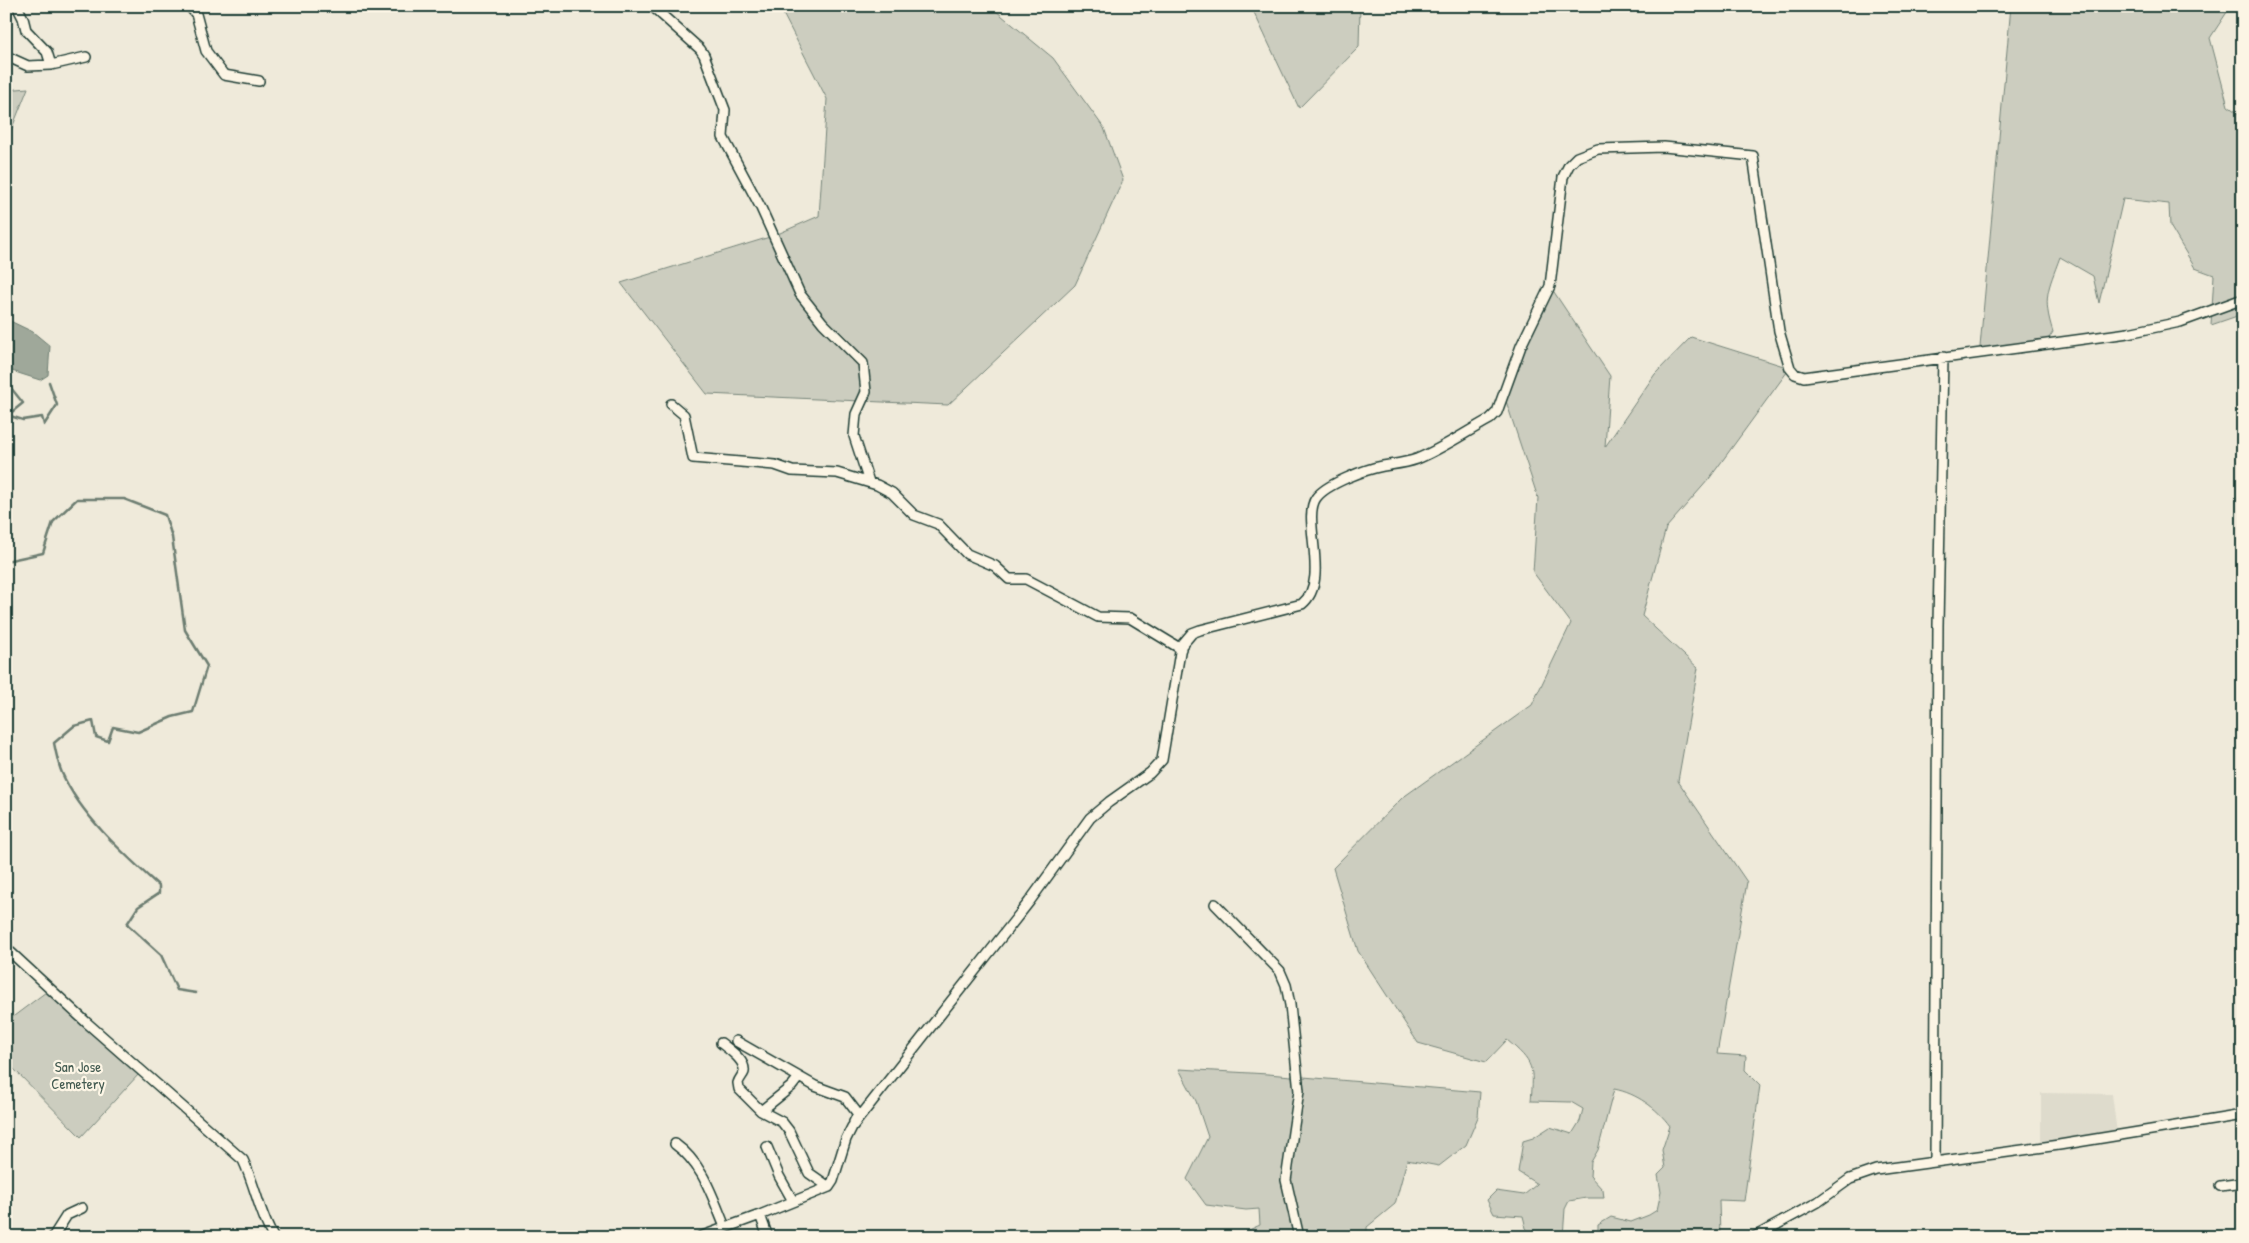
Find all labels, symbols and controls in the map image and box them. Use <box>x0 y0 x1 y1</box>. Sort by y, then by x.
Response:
park label: San Jose Cemetery <box>51 1056 105 1094</box>

